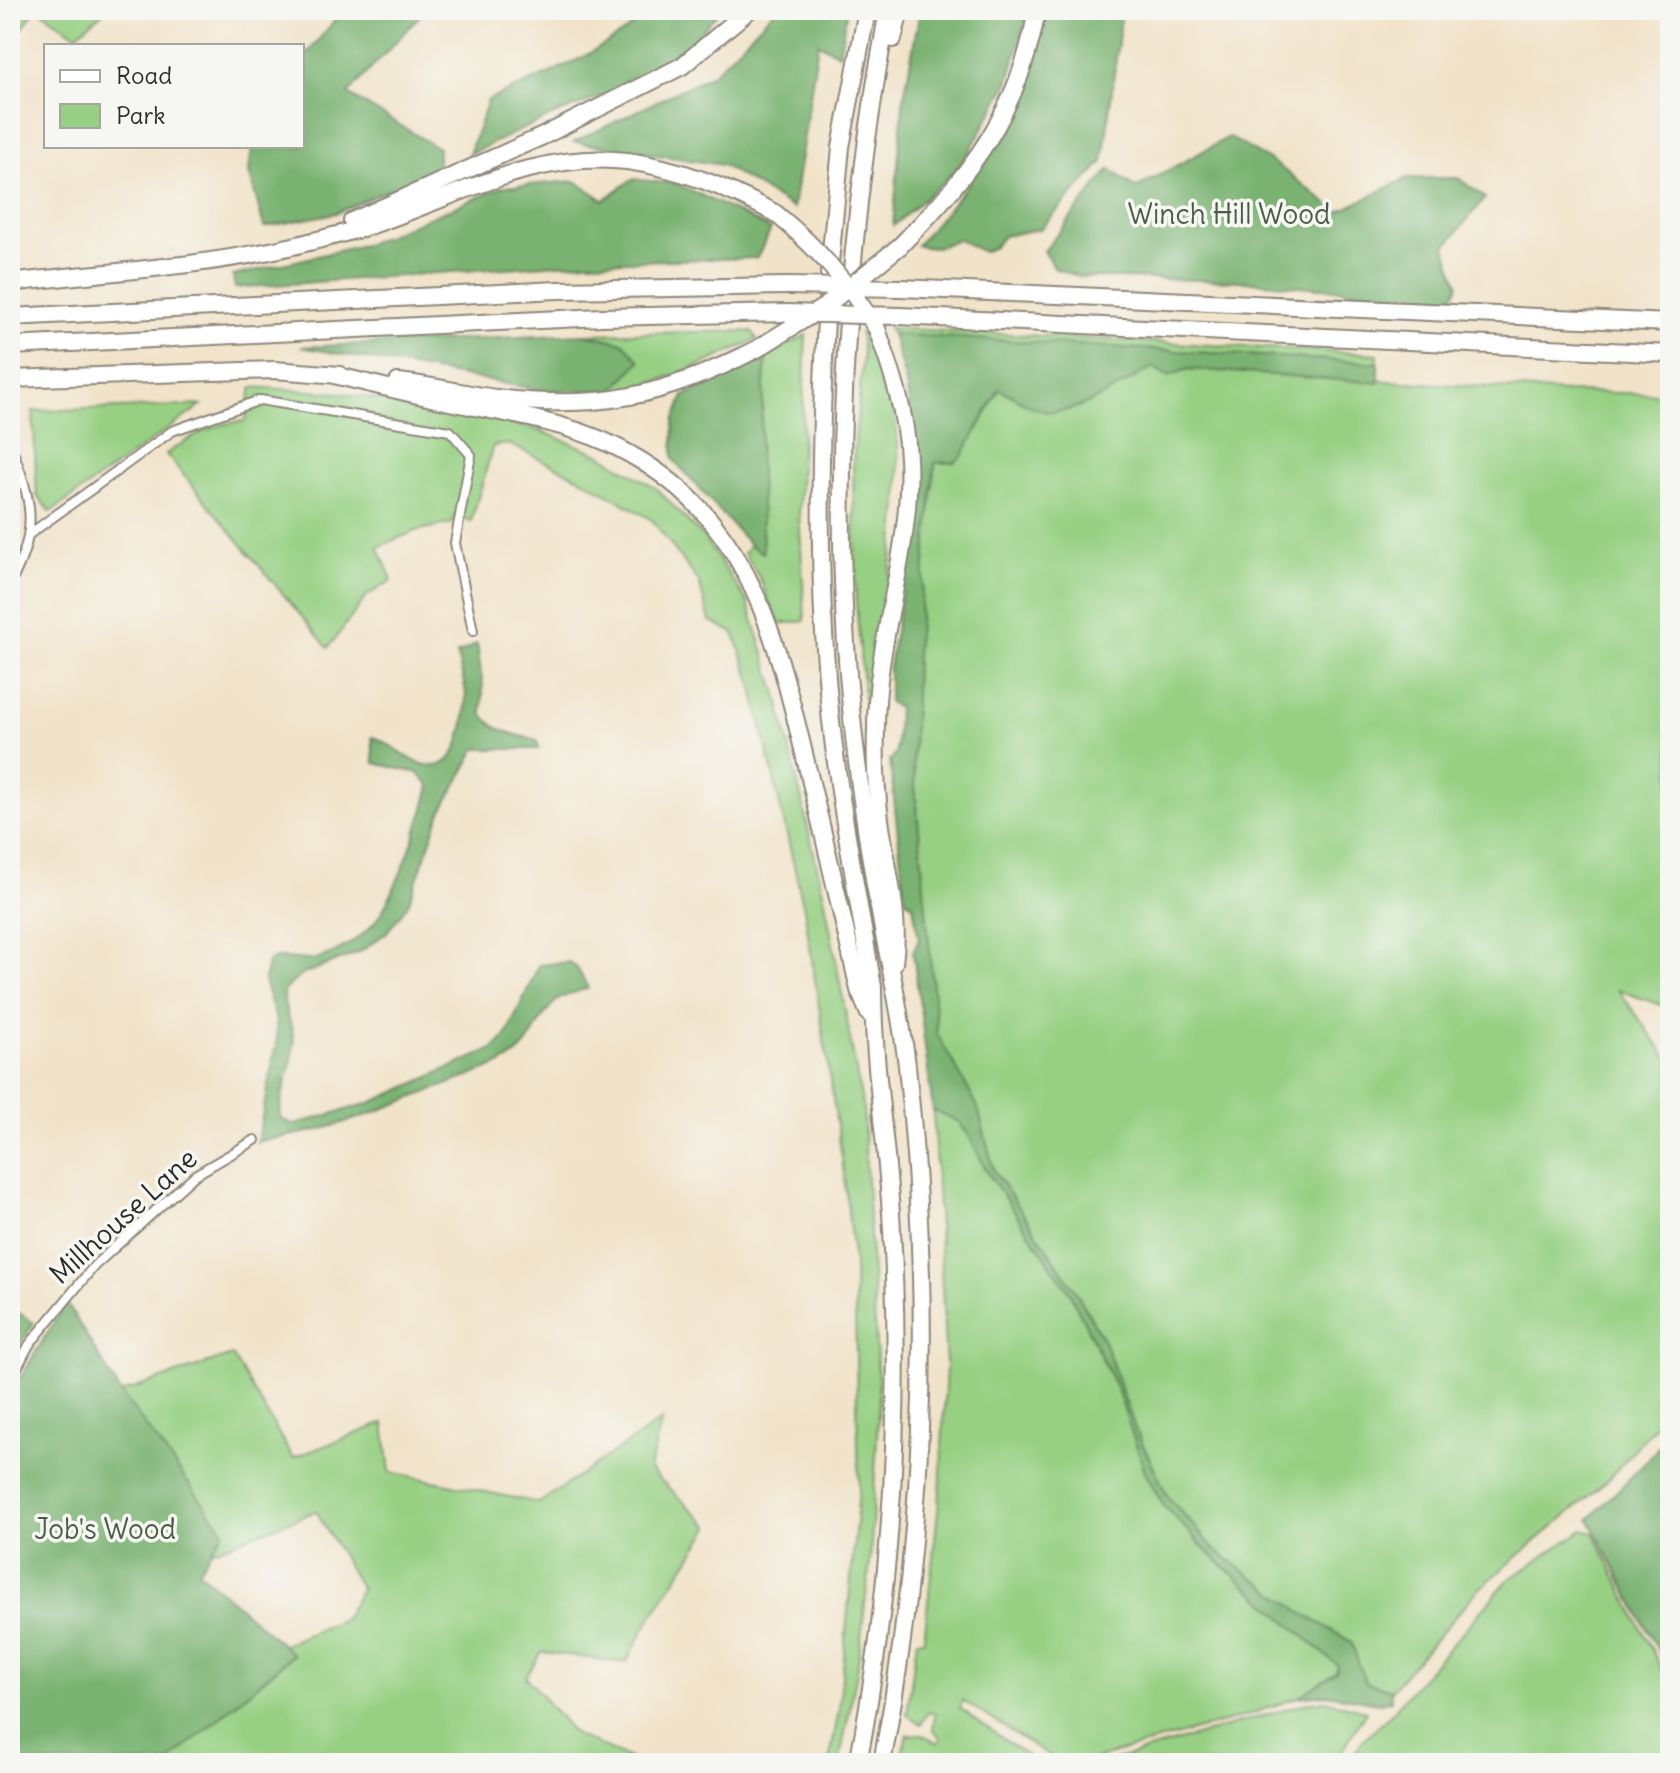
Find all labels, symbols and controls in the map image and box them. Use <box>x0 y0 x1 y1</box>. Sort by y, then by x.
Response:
legend <box>44 44 304 148</box>
text: Road <box>116 60 172 90</box>
text: Park <box>116 100 166 130</box>
park label: Winch Hill Wood <box>1127 196 1331 232</box>
street label: Millhouse Lane <box>42 1140 204 1292</box>
park label: Job's Wood <box>34 1511 176 1547</box>

